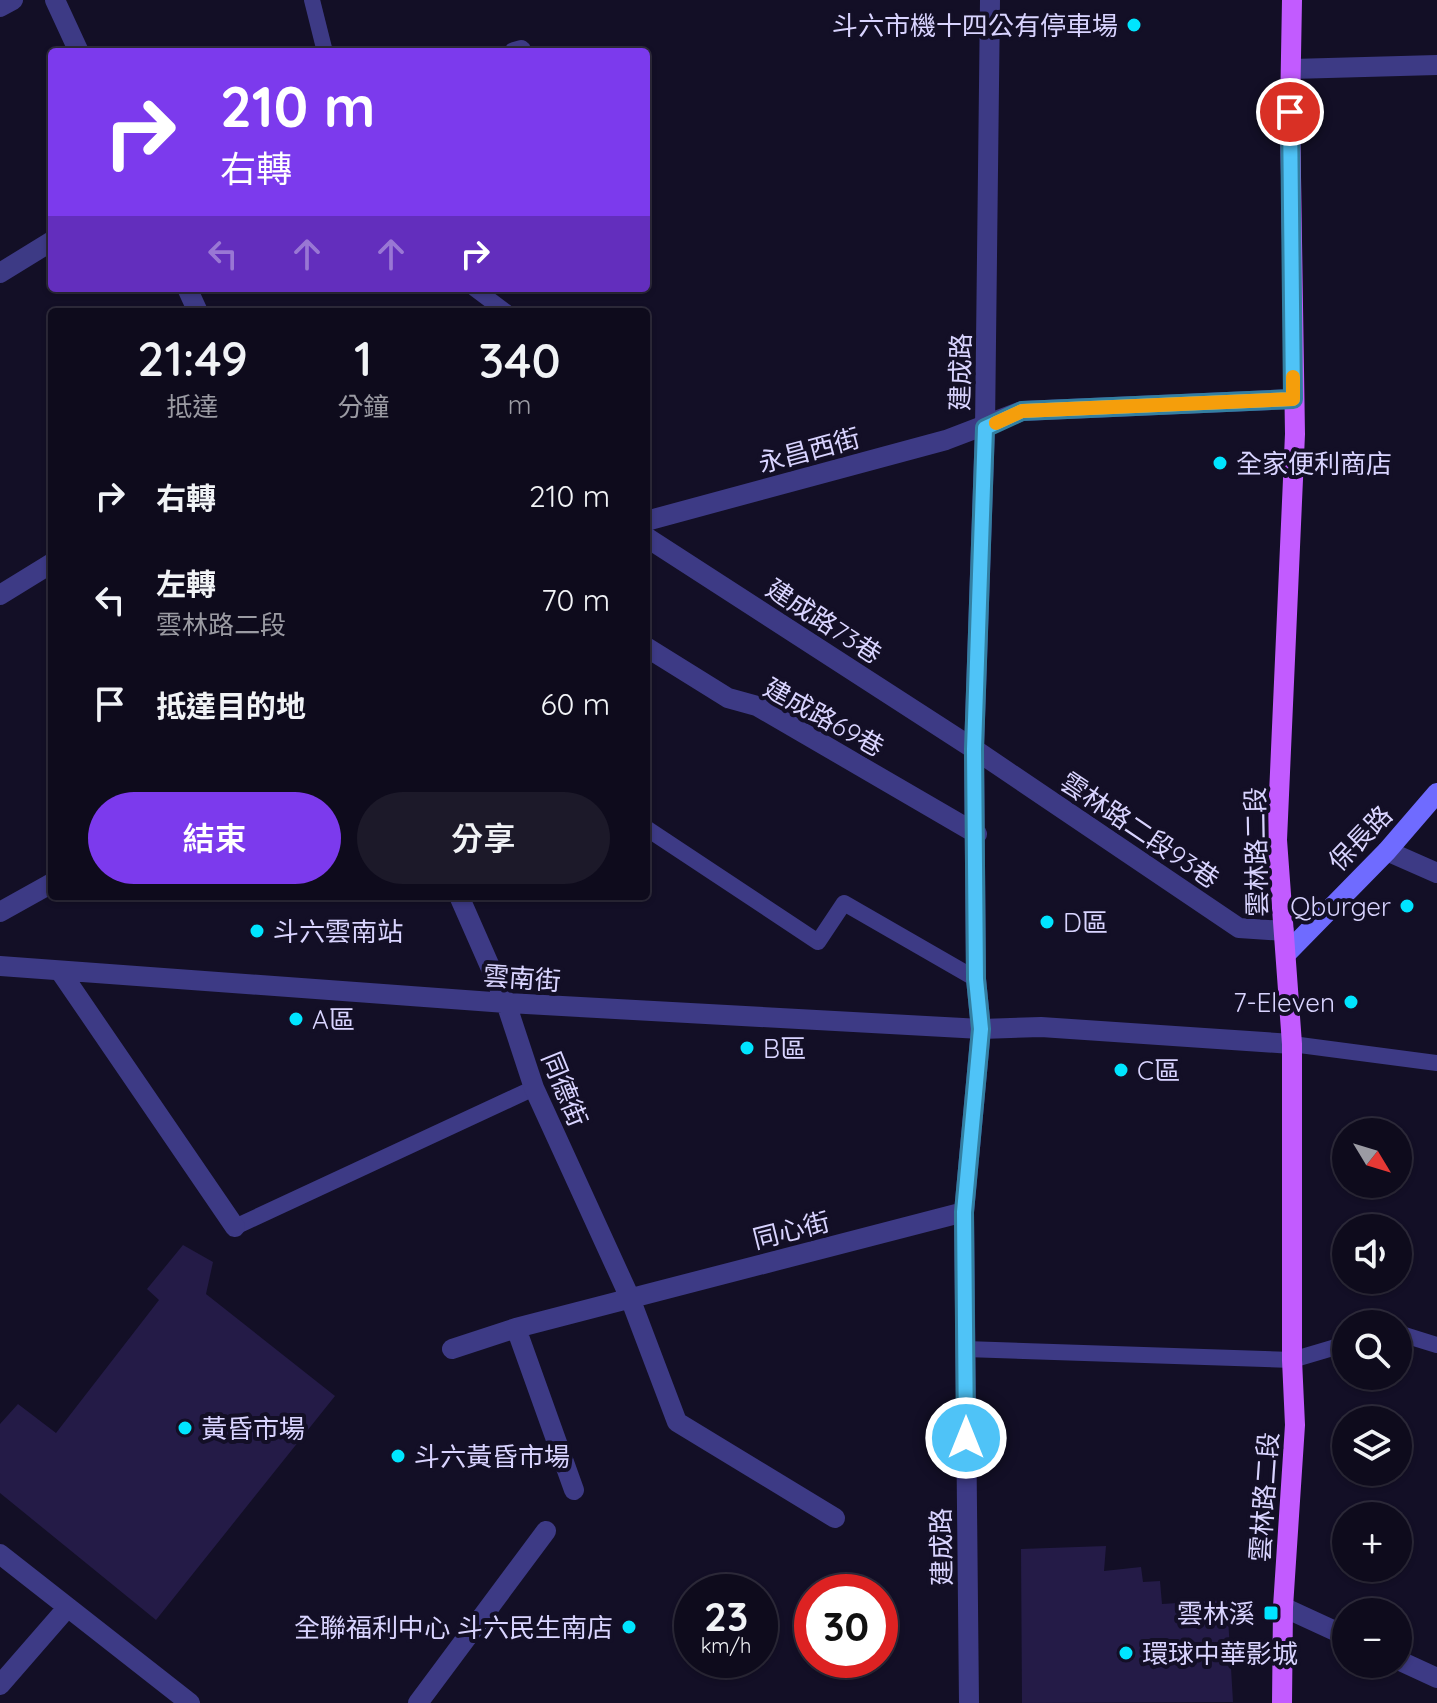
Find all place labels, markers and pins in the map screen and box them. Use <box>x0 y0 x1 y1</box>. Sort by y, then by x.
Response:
place label: 斗六市機十四公有停車場 <box>832 9 1118 42</box>
marker: 斗六市機十四公有停車場 <box>1125 16 1143 34</box>
pin <box>1256 78 1324 146</box>
place label: 全家便利商店 <box>1236 447 1392 480</box>
marker: 全家便利商店 <box>1211 454 1229 472</box>
place label: Qburger <box>1290 890 1391 923</box>
marker: Qburger <box>1398 897 1416 915</box>
place label: D區 <box>1063 906 1108 939</box>
marker: D區 <box>1038 913 1056 931</box>
place label: 斗六雲南站 <box>273 915 403 948</box>
marker: 斗六雲南站 <box>248 922 266 940</box>
place label: 7-Eleven <box>1233 986 1335 1019</box>
marker: 7-Eleven <box>1342 993 1360 1011</box>
place label: A區 <box>312 1003 355 1036</box>
marker: A區 <box>287 1010 305 1028</box>
place label: B區 <box>763 1032 806 1065</box>
marker: B區 <box>738 1039 756 1057</box>
place label: C區 <box>1137 1054 1180 1087</box>
marker: C區 <box>1112 1061 1130 1079</box>
place label: 黃昏市場 <box>201 1412 305 1445</box>
marker: 黃昏市場 <box>176 1419 194 1437</box>
place label: 斗六黃昏市場 <box>414 1440 570 1473</box>
marker: 斗六黃昏市場 <box>389 1447 407 1465</box>
place label: 雲林溪 <box>1177 1597 1255 1630</box>
marker: 雲林溪 <box>1262 1604 1280 1622</box>
place label: 全聯福利中心 斗六民生南店 <box>294 1611 613 1644</box>
marker: 全聯福利中心 斗六民生南店 <box>620 1618 638 1636</box>
place label: 環球中華影城 <box>1142 1637 1298 1670</box>
marker: 環球中華影城 <box>1117 1644 1135 1662</box>

